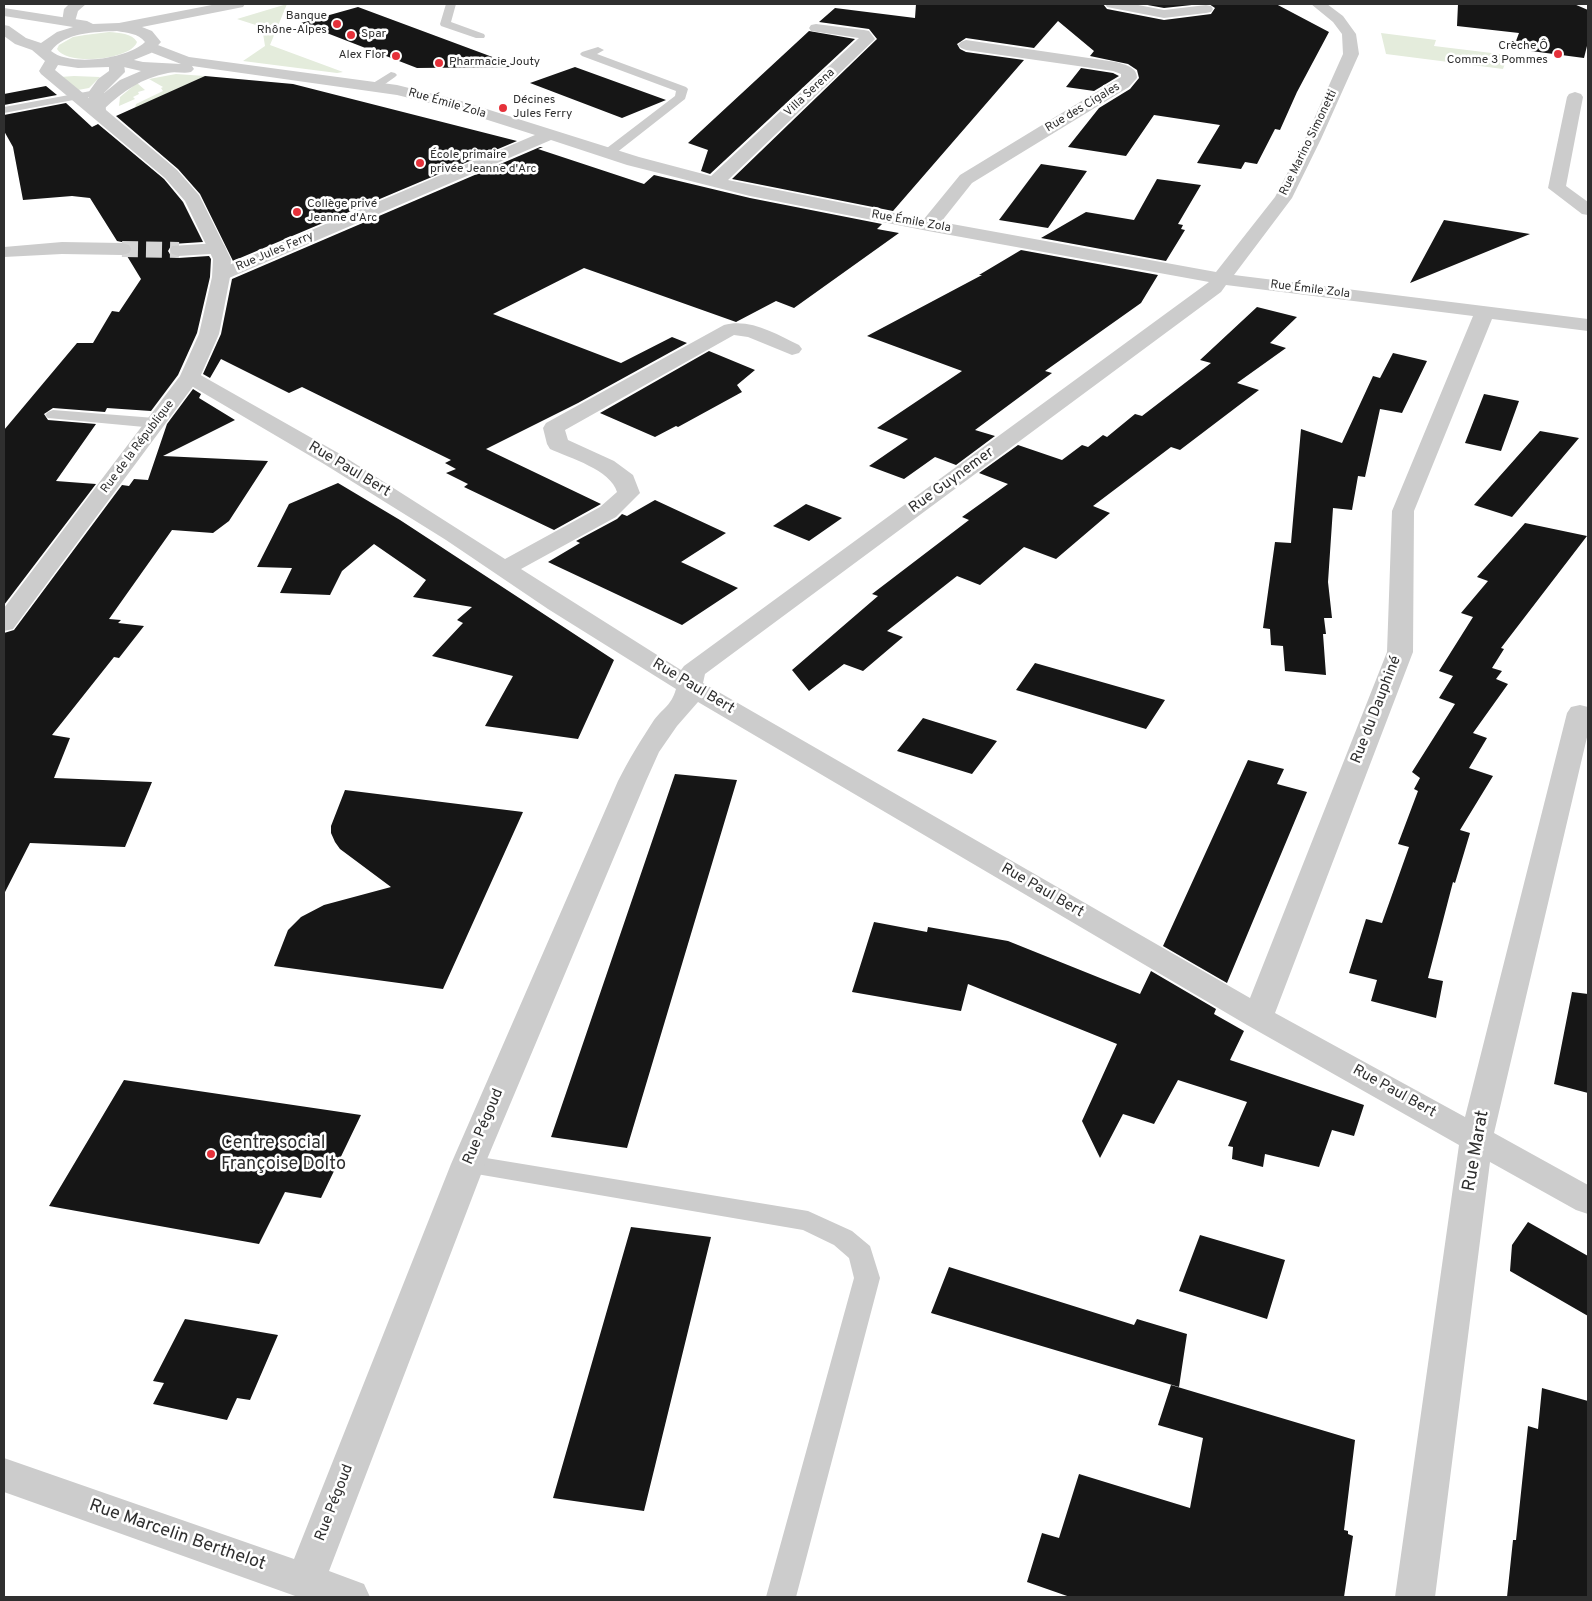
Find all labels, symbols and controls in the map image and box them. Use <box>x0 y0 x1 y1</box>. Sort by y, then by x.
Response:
place label: Banque Rhône-Alpes <box>257 10 327 38</box>
marker: Banque Rhône-Alpes <box>331 18 343 30</box>
place label: Spar <box>361 28 386 42</box>
marker: Spar <box>345 29 357 41</box>
place label: Crèche Ô Comme 3 Pommes <box>1447 40 1548 68</box>
marker: Crèche Ô Comme 3 Pommes <box>1552 48 1564 60</box>
place label: Alex Flor <box>338 49 386 63</box>
marker: Alex Flor <box>390 50 402 62</box>
place label: Pharmacie Jouty <box>449 56 540 70</box>
marker: Pharmacie Jouty <box>433 57 445 69</box>
street label: Villa Serena <box>782 66 838 120</box>
street label: Rue des Cigales <box>1043 80 1123 136</box>
street label: Rue Émile Zola <box>406 86 488 122</box>
street label: Rue Marino Simonetti <box>1277 88 1341 198</box>
place label: Décines Jules Ferry <box>513 94 572 122</box>
marker: Décines Jules Ferry <box>497 102 509 114</box>
place label: École primaire privée Jeanne d'Arc <box>430 149 537 177</box>
marker: École primaire privée Jeanne d'Arc <box>414 157 426 169</box>
place label: Collège privé Jeanne d'Arc <box>307 198 377 226</box>
marker: Collège privé Jeanne d'Arc <box>291 206 303 218</box>
street label: Rue Émile Zola <box>870 208 952 236</box>
street label: Rue Jules Ferry <box>234 229 316 275</box>
street label: Rue Émile Zola <box>1269 278 1351 302</box>
street label: Rue de la République <box>98 398 178 496</box>
street label: Rue Paul Bert <box>305 438 393 502</box>
street label: Rue Guynemer <box>906 444 998 518</box>
street label: Rue du Dauphiné <box>1348 654 1406 766</box>
street label: Rue Paul Bert <box>649 655 737 719</box>
street label: Rue Paul Bert <box>997 860 1087 922</box>
street label: Rue Paul Bert <box>1349 1062 1439 1122</box>
street label: Rue Pégoud <box>460 1086 508 1168</box>
street label: Rue Marat <box>1459 1109 1495 1193</box>
place label: Centre social Françoise Dolto <box>221 1133 346 1176</box>
marker: Centre social Françoise Dolto <box>205 1148 217 1160</box>
street label: Rue Pégoud <box>312 1462 358 1544</box>
street label: Rue Marcelin Berthelot <box>86 1496 268 1576</box>

